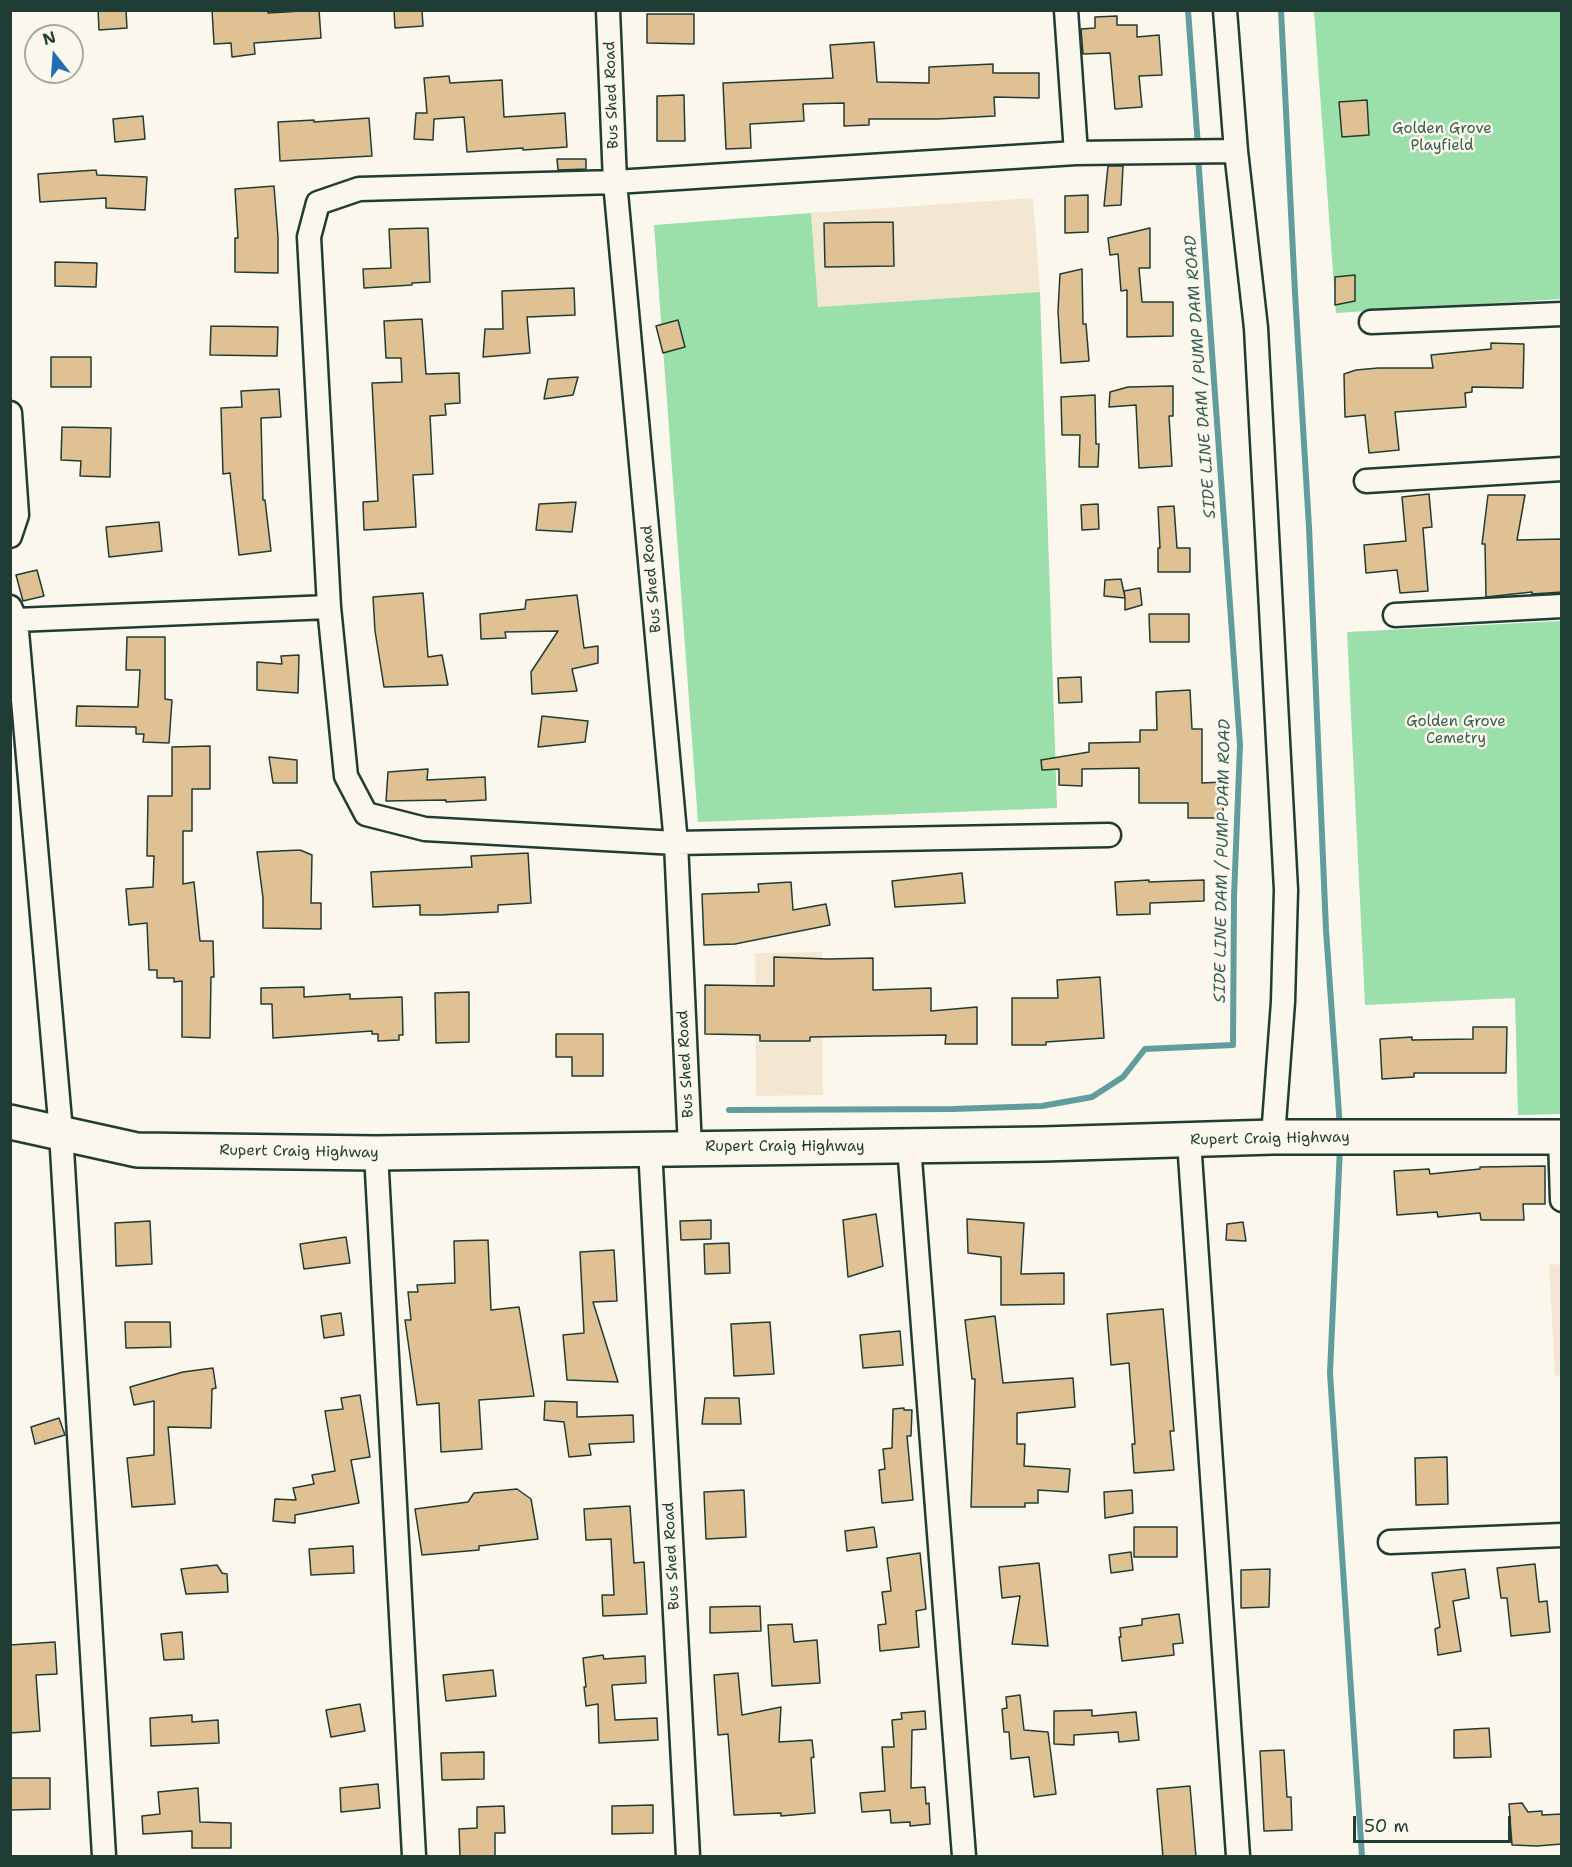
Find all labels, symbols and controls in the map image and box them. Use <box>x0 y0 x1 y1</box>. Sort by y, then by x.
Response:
north arrow <box>24 24 84 84</box>
text: N <box>40 26 58 50</box>
street label: Bus Shed Road <box>601 41 623 149</box>
park label: Golden Grove Playfield <box>1392 120 1492 155</box>
water label: SIDE LINE DAM / PUMP DAM ROAD <box>1182 235 1220 519</box>
street label: Bus Shed Road <box>638 524 666 634</box>
park label: Golden Grove Cemetry <box>1406 713 1506 748</box>
water label: SIDE LINE DAM / PUMP DAM ROAD <box>1211 719 1235 1003</box>
street label: Bus Shed Road <box>674 1010 698 1118</box>
street label: Rupert Craig Highway <box>1190 1129 1350 1149</box>
street label: Rupert Craig Highway <box>705 1138 865 1156</box>
street label: Rupert Craig Highway <box>219 1142 379 1162</box>
street label: Bus Shed Road <box>660 1502 684 1610</box>
scale bar <box>1356 1804 1514 1842</box>
text: 50 m <box>1364 1814 1409 1838</box>

